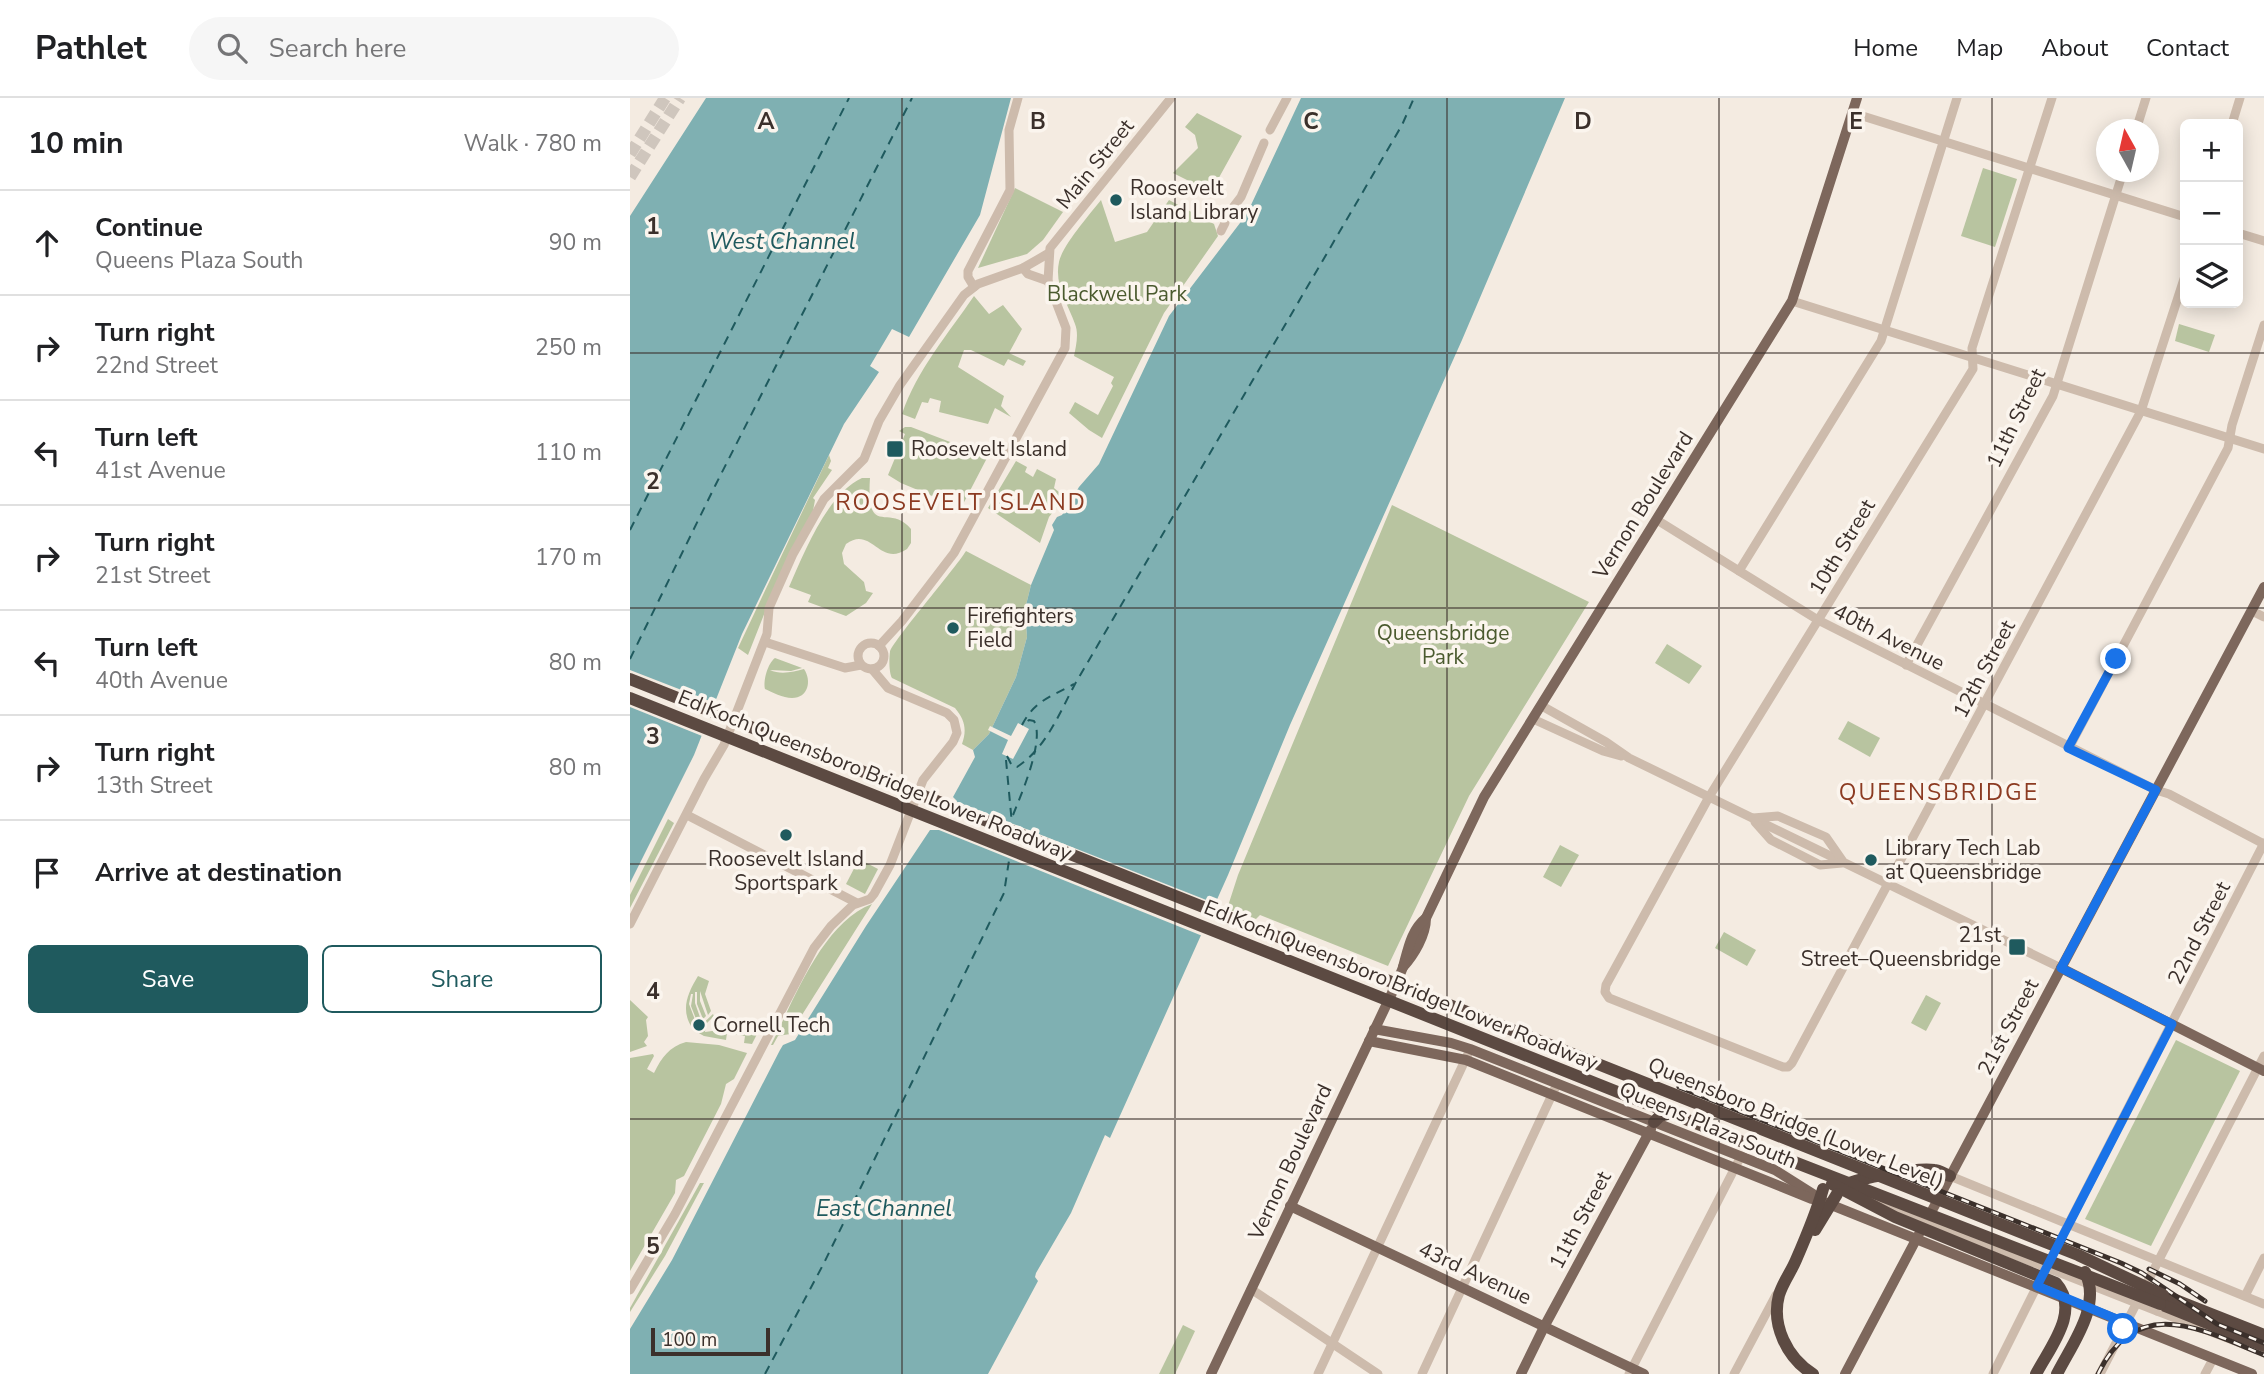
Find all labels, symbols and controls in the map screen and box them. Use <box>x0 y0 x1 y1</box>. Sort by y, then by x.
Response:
search box <box>189 17 679 80</box>
text: Pathlet <box>35 26 147 71</box>
icon: search <box>213 29 251 67</box>
text: Search here <box>269 31 406 66</box>
text: Home <box>1853 32 1918 64</box>
text: Map <box>1956 32 2003 64</box>
text: About <box>2041 32 2108 64</box>
text: Contact <box>2146 32 2229 64</box>
text: A <box>757 106 775 137</box>
text: B <box>1030 106 1046 137</box>
text: C <box>1303 106 1319 137</box>
text: D <box>1574 106 1592 137</box>
text: E <box>1849 106 1863 137</box>
street label: Main Street <box>1050 112 1140 215</box>
north arrow <box>2096 119 2159 182</box>
map controls <box>2180 119 2243 308</box>
button: + <box>2180 119 2243 182</box>
text: 10 min <box>28 123 124 164</box>
text: Walk · 780 m <box>463 128 602 159</box>
place label: Roosevelt Island Library <box>1130 174 1259 226</box>
button: − <box>2180 182 2243 245</box>
marker: Roosevelt Island Library <box>1108 192 1124 208</box>
text: Continue <box>95 210 203 245</box>
text: 1 <box>646 211 660 242</box>
icon: ahead <box>28 224 66 262</box>
water label: West Channel <box>708 226 856 257</box>
text: 90 m <box>549 227 602 258</box>
text: Queens Plaza South <box>95 245 303 276</box>
button: layers <box>2180 245 2243 308</box>
park label: Blackwell Park <box>1047 280 1187 308</box>
text: Turn right <box>95 315 214 350</box>
icon: right <box>28 329 66 367</box>
text: 250 m <box>535 332 602 363</box>
text: 22nd Street <box>95 350 218 381</box>
street label: 11th Street <box>1980 363 2052 472</box>
text: Turn left <box>95 420 198 455</box>
street label: Vernon Boulevard <box>1586 426 1700 585</box>
icon: left <box>28 434 66 472</box>
place label: Roosevelt Island <box>911 435 1067 463</box>
text: 110 m <box>535 437 602 468</box>
marker: Roosevelt Island <box>885 439 905 459</box>
text: 41st Avenue <box>95 455 226 486</box>
text: 2 <box>646 466 660 497</box>
district label: ROOSEVELT ISLAND <box>835 487 1087 518</box>
street label: 10th Street <box>1802 493 1882 600</box>
text: Turn right <box>95 525 214 560</box>
icon: right <box>28 539 66 577</box>
text: 170 m <box>535 542 602 573</box>
text: 21st Street <box>95 560 210 591</box>
street label: 40th Avenue <box>1829 597 1949 677</box>
place label: Firefighters Field <box>967 602 1074 654</box>
street label: 12th Street <box>1946 615 2022 723</box>
park label: Queensbridge Park <box>1377 619 1509 671</box>
marker: Firefighters Field <box>945 620 961 636</box>
text: Turn left <box>95 630 198 665</box>
route end <box>2100 643 2131 674</box>
icon: left <box>28 644 66 682</box>
text: 80 m <box>549 647 602 678</box>
text: 40th Avenue <box>95 665 228 696</box>
street label: Ed Koch Queensboro Bridge Lower Roadway <box>674 683 1076 867</box>
text: 3 <box>646 721 660 752</box>
text: Turn right <box>95 735 214 770</box>
icon: right <box>28 749 66 787</box>
text: 80 m <box>549 752 602 783</box>
text: 13th Street <box>95 770 212 801</box>
district label: QUEENSBRIDGE <box>1839 777 2039 808</box>
marker: Roosevelt Island Sportspark <box>778 827 794 843</box>
place label: Library Tech Lab at Queensbridge <box>1885 834 2042 886</box>
place label: Roosevelt Island Sportspark <box>708 845 864 897</box>
marker: Library Tech Lab at Queensbridge <box>1863 852 1879 868</box>
icon: arrive <box>28 854 66 892</box>
text: Arrive at destination <box>95 855 342 890</box>
street label: 22nd Street <box>2161 876 2237 989</box>
street label: Ed Koch Queensboro Bridge Lower Roadway <box>1200 893 1602 1077</box>
place label: 21st Street–Queensbridge <box>1801 921 2002 973</box>
marker: 21st Street–Queensbridge <box>2007 937 2027 957</box>
button: Save <box>28 945 308 1013</box>
button: Share <box>322 945 602 1013</box>
street label: 21st Street <box>1971 973 2045 1080</box>
text: 4 <box>646 976 660 1007</box>
place label: Cornell Tech <box>713 1011 830 1039</box>
marker: Cornell Tech <box>691 1017 707 1033</box>
street label: Queensboro Bridge (Lower Level) <box>1644 1051 1948 1195</box>
street label: Queens Plaza South <box>1615 1075 1801 1175</box>
street label: Vernon Boulevard <box>1241 1079 1338 1245</box>
street label: 11th Street <box>1542 1166 1618 1274</box>
water label: East Channel <box>816 1193 952 1224</box>
text: 5 <box>646 1231 660 1262</box>
street label: 43rd Avenue <box>1414 1235 1536 1311</box>
route start <box>2107 1313 2138 1344</box>
scale bar <box>651 1325 770 1357</box>
text: 100 m <box>662 1327 717 1353</box>

